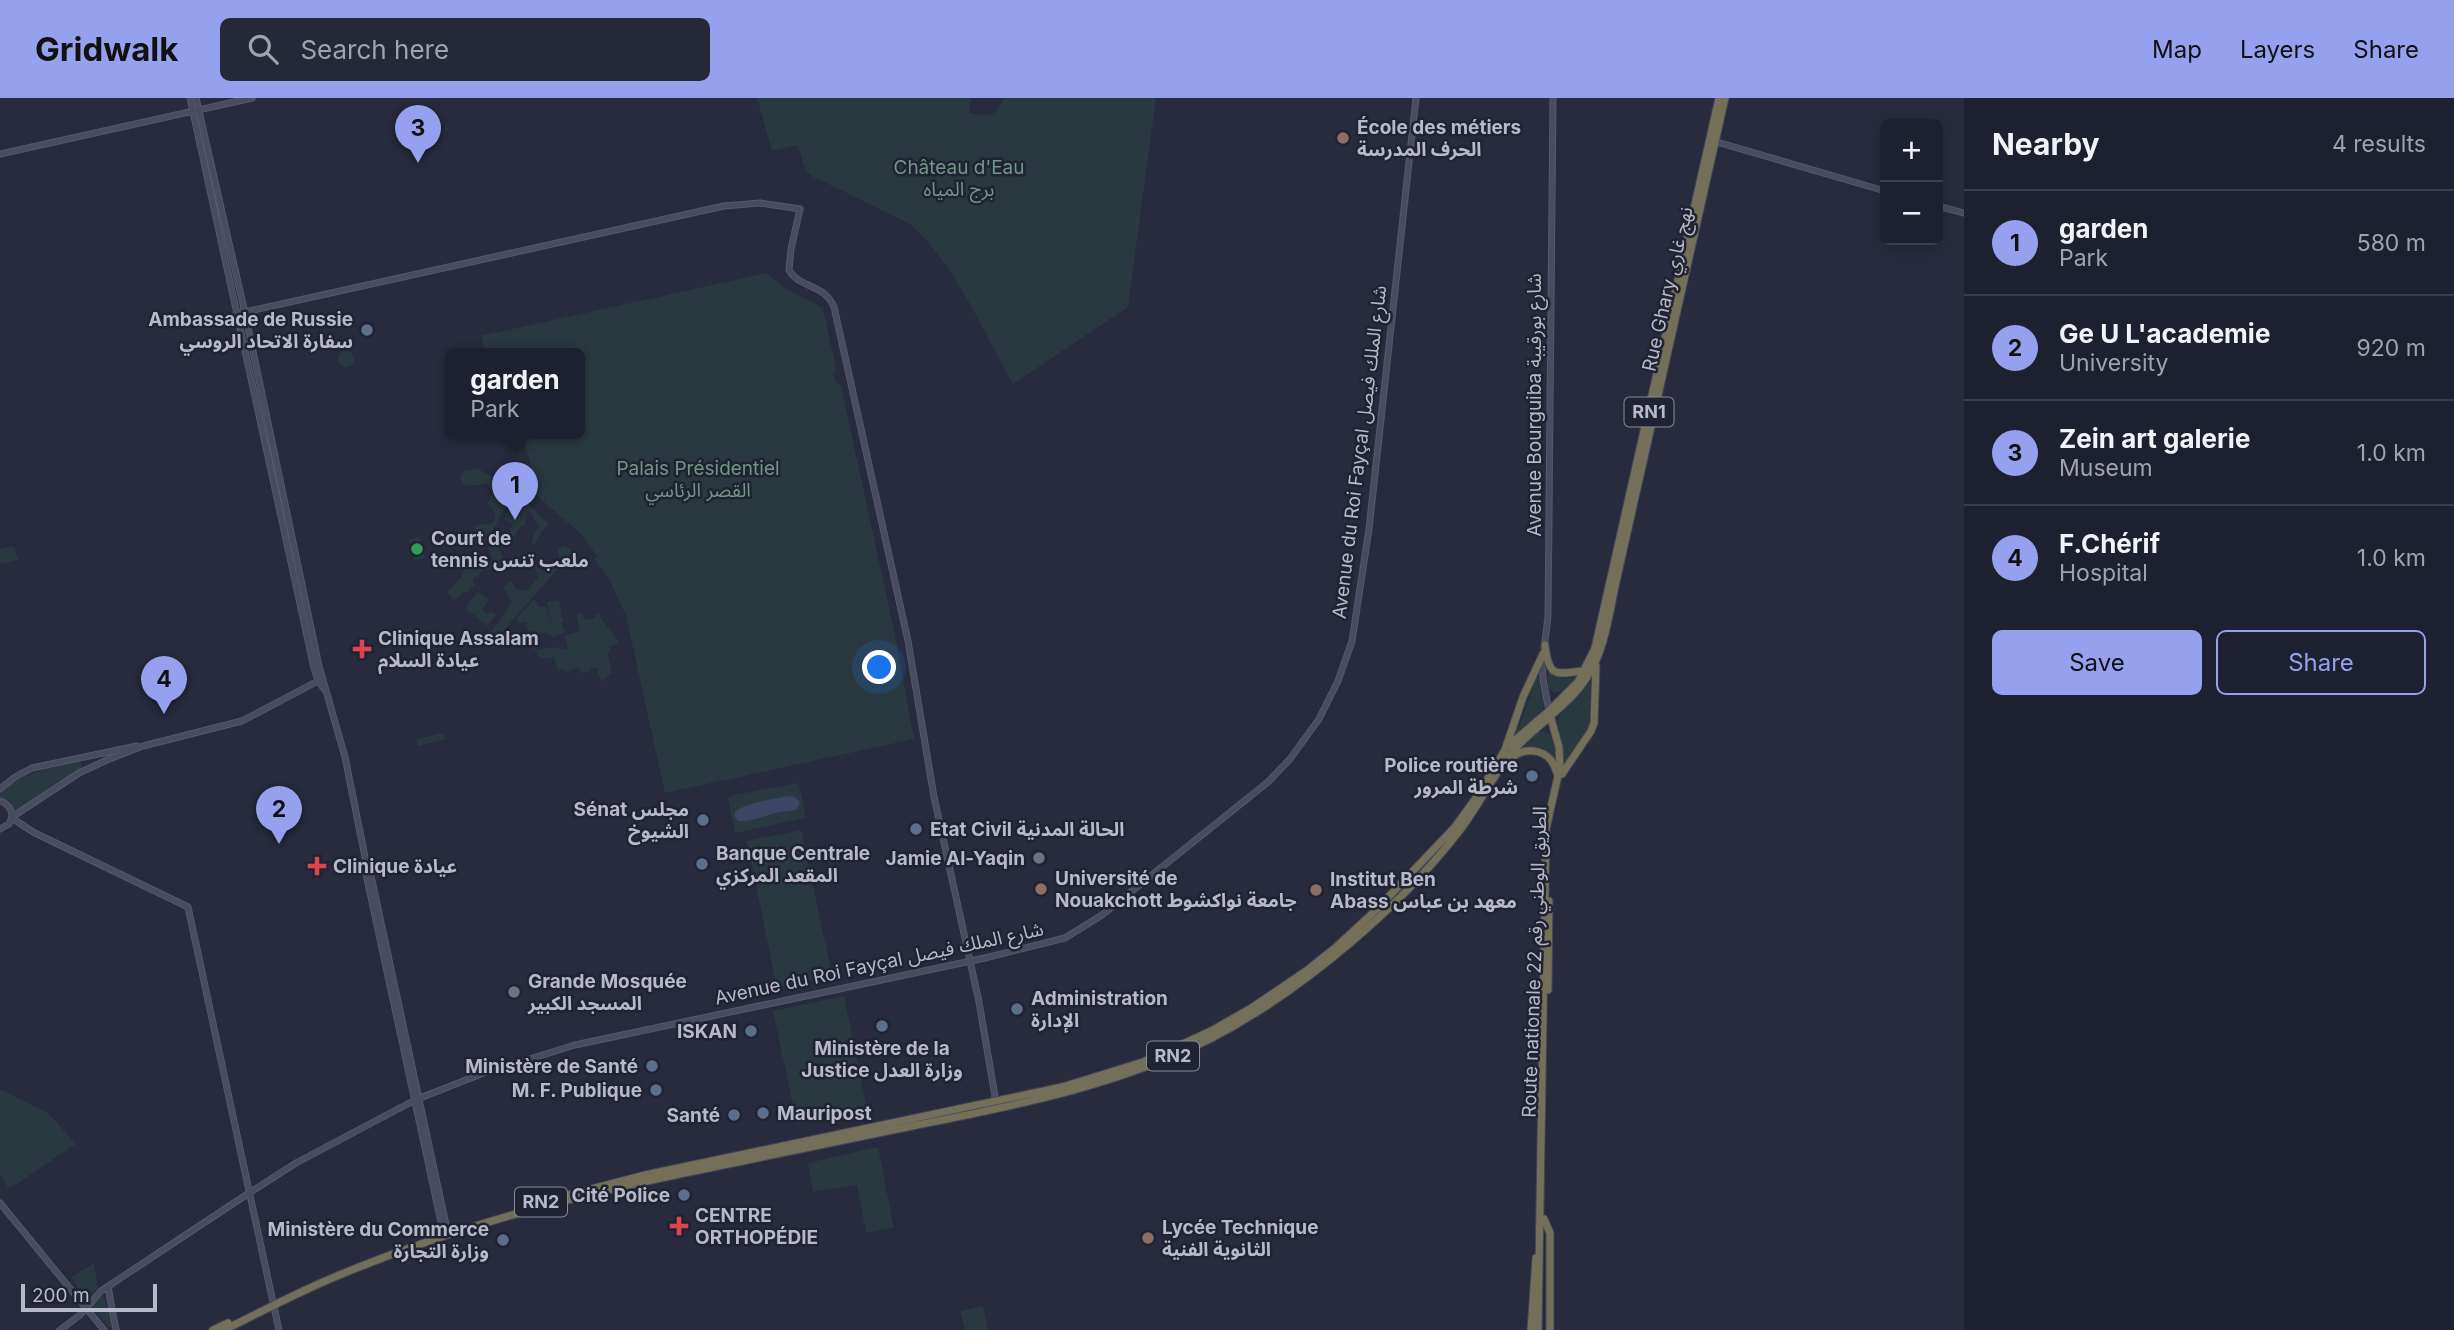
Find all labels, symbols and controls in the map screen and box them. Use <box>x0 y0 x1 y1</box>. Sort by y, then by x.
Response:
search box <box>220 18 710 81</box>
text: Gridwalk <box>35 29 178 69</box>
icon: search <box>244 30 282 68</box>
text: Search here <box>300 34 449 65</box>
text: Map <box>2152 35 2202 64</box>
text: Layers <box>2240 35 2315 64</box>
text: Share <box>2353 35 2419 64</box>
pin: 3 <box>395 105 441 163</box>
place label: École des métiers الحرف المدرسة <box>1357 116 1521 161</box>
map controls <box>1880 119 1943 245</box>
button: + <box>1880 119 1943 182</box>
text: Nearby <box>1992 126 2100 162</box>
marker: École des métiers الحرف المدرسة <box>1335 130 1351 146</box>
text: 4 results <box>2332 130 2426 158</box>
park label: Château d'Eau برج المياه <box>894 156 1024 203</box>
button: − <box>1880 182 1943 245</box>
street label: Rue Ghary نهج غاري <box>1637 205 1701 374</box>
text: garden <box>2059 213 2149 244</box>
text: 1 <box>2010 229 2020 257</box>
text: 580 m <box>2357 229 2426 257</box>
text: Park <box>2059 244 2108 272</box>
street label: Avenue Bourguiba شارع بورقيبة <box>1523 273 1548 537</box>
street label: Avenue du Roi Fayçal شارع الملك فيصل <box>1328 284 1393 620</box>
place label: Ambassade de Russie سفارة الاتحاد الروسي <box>148 308 353 356</box>
text: Ge U L'academie <box>2059 318 2270 349</box>
marker: Ambassade de Russie سفارة الاتحاد الروسي <box>359 322 375 338</box>
text: 2 <box>2008 334 2022 362</box>
text: 920 m <box>2357 334 2426 362</box>
popup <box>445 348 585 439</box>
text: University <box>2059 349 2168 377</box>
text: garden <box>470 364 560 395</box>
text: Park <box>470 395 519 423</box>
road number: RN1 <box>1624 398 1674 426</box>
text: Zein art galerie <box>2059 423 2250 454</box>
text: 3 <box>2008 439 2022 467</box>
text: 1.0 km <box>2357 439 2426 467</box>
text: Museum <box>2059 454 2153 482</box>
park label: Palais Présidentiel القصر الرئاسي <box>616 457 780 505</box>
pin: 1 <box>492 462 538 520</box>
place label: Court de tennis ملعب تنس <box>431 527 589 572</box>
text: F.Chérif <box>2059 528 2160 559</box>
marker: Court de tennis ملعب تنس <box>409 541 425 557</box>
text: 4 <box>2007 544 2023 572</box>
text: 1.0 km <box>2357 544 2426 572</box>
text: Hospital <box>2059 559 2148 587</box>
place label: Clinique Assalam عيادة السلام <box>378 627 539 675</box>
button: Save <box>1992 630 2202 695</box>
button: Share <box>2216 630 2426 695</box>
marker: Clinique Assalam عيادة السلام <box>352 639 372 659</box>
your location <box>862 650 896 684</box>
pin: 4 <box>141 656 187 714</box>
place label: Police routière شرطة المرور <box>1384 754 1518 799</box>
marker: Police routière شرطة المرور <box>1524 768 1540 784</box>
pin: 2 <box>256 786 302 844</box>
place label: Sénat مجلس الشيوخ <box>574 798 689 845</box>
street label: Route nationale 22 الطريق الوطني رقم <box>1518 806 1555 1118</box>
marker: Sénat مجلس الشيوخ <box>695 812 711 828</box>
place label: Etat Civil الحالة المدنية <box>930 818 1124 841</box>
marker: Etat Civil الحالة المدنية <box>908 821 924 837</box>
place label: Banque Centrale المقعد المركزي <box>716 842 870 890</box>
place label: Jamie Al-Yaqin <box>886 847 1025 870</box>
marker: Jamie Al-Yaqin <box>1031 850 1047 866</box>
place label: Clinique عيادة <box>333 855 457 878</box>
marker: Clinique عيادة <box>307 856 327 876</box>
marker: Banque Centrale المقعد المركزي <box>694 856 710 872</box>
place label: Université de Nouakchott جامعة نواكشوط <box>1055 867 1297 912</box>
place label: Institut Ben Abass معهد بن عباس <box>1330 868 1517 913</box>
marker: Université de Nouakchott جامعة نواكشوط <box>1033 881 1049 897</box>
marker: Institut Ben Abass معهد بن عباس <box>1308 882 1324 898</box>
street label: Avenue du Roi Fayçal شارع الملك فيصل <box>713 917 1046 1012</box>
place label: Grande Mosquée المسجد الكبير <box>527 970 687 1015</box>
marker: Grande Mosquée المسجد الكبير <box>506 984 522 1000</box>
place label: Administration الإدارة <box>1031 987 1168 1033</box>
marker: Administration الإدارة <box>1009 1001 1025 1017</box>
marker: Ministère de la Justice وزارة العدل <box>874 1018 890 1034</box>
place label: ISKAN <box>677 1020 737 1043</box>
marker: ISKAN <box>743 1023 759 1039</box>
place label: Ministère de la Justice وزارة العدل <box>801 1037 963 1082</box>
road number: RN2 <box>1147 1042 1199 1071</box>
place label: Ministère de Santé <box>465 1055 638 1078</box>
marker: Ministère de Santé <box>644 1058 660 1074</box>
place label: M. F. Publique <box>512 1079 642 1102</box>
marker: M. F. Publique <box>648 1082 664 1098</box>
place label: Mauripost <box>777 1102 872 1125</box>
place label: Santé <box>667 1104 720 1127</box>
marker: Mauripost <box>755 1105 771 1121</box>
marker: Santé <box>726 1107 742 1123</box>
place label: Cité Police <box>572 1184 670 1207</box>
marker: Cité Police <box>676 1187 692 1203</box>
road number: RN2 <box>515 1188 567 1217</box>
place label: CENTRE ORTHOPÉDIE <box>695 1204 818 1249</box>
marker: CENTRE ORTHOPÉDIE <box>669 1216 689 1236</box>
place label: Lycée Technique الثانوية الفنية <box>1162 1216 1319 1261</box>
place label: Ministère du Commerce وزارة التجارة <box>268 1218 489 1263</box>
marker: Lycée Technique الثانوية الفنية <box>1140 1230 1156 1246</box>
marker: Ministère du Commerce وزارة التجارة <box>495 1232 511 1248</box>
scale bar <box>21 1281 158 1313</box>
text: 200 m <box>32 1284 90 1307</box>

